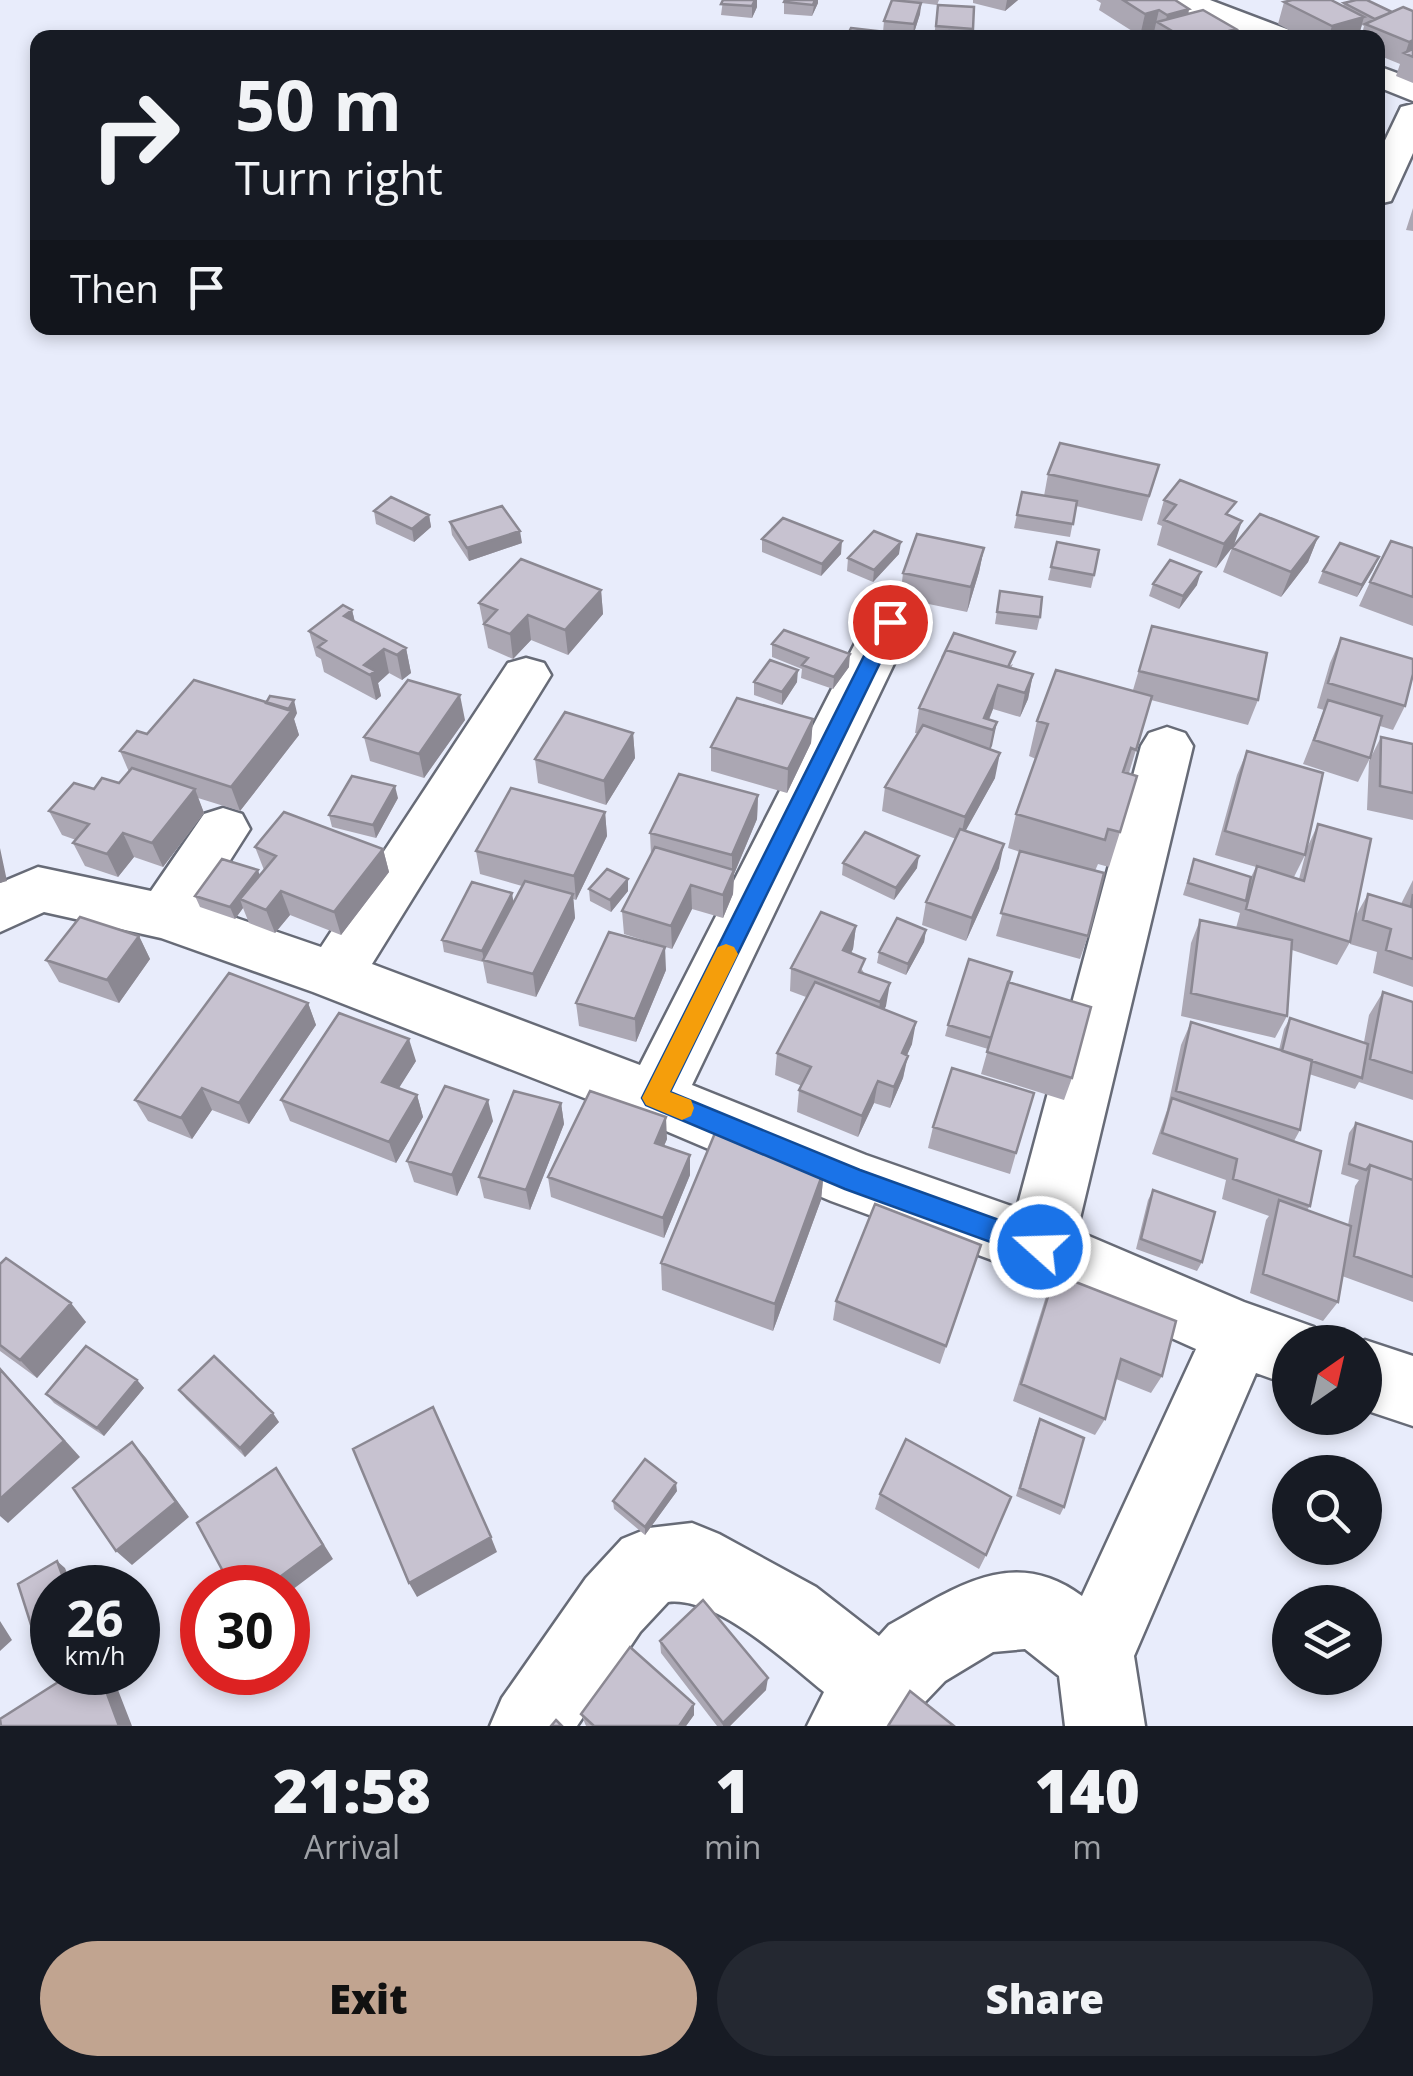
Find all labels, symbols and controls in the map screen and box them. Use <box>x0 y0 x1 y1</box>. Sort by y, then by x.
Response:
text: 50 m <box>235 56 402 152</box>
icon: right <box>70 70 200 200</box>
text: Turn right <box>235 147 443 208</box>
icon: arrive <box>179 260 234 315</box>
text: Then <box>70 262 159 314</box>
pin <box>848 580 933 665</box>
icon: arrive <box>863 595 918 650</box>
position arrow <box>988 1195 1092 1299</box>
north arrow <box>1272 1325 1382 1435</box>
map controls <box>1272 1325 1382 1695</box>
button: search <box>1272 1455 1382 1565</box>
speed limit sign: 30 <box>180 1565 310 1695</box>
text: 26 <box>66 1584 124 1652</box>
button: layers <box>1272 1585 1382 1695</box>
text: km/h <box>65 1638 125 1672</box>
text: 21:58 <box>273 1749 431 1831</box>
text: 1 <box>715 1749 750 1831</box>
text: 140 <box>1034 1749 1140 1831</box>
text: Arrival <box>304 1825 400 1868</box>
text: min <box>704 1825 761 1868</box>
text: m <box>1072 1825 1102 1868</box>
button: Exit <box>40 1941 697 2056</box>
button: Share <box>717 1941 1373 2056</box>

